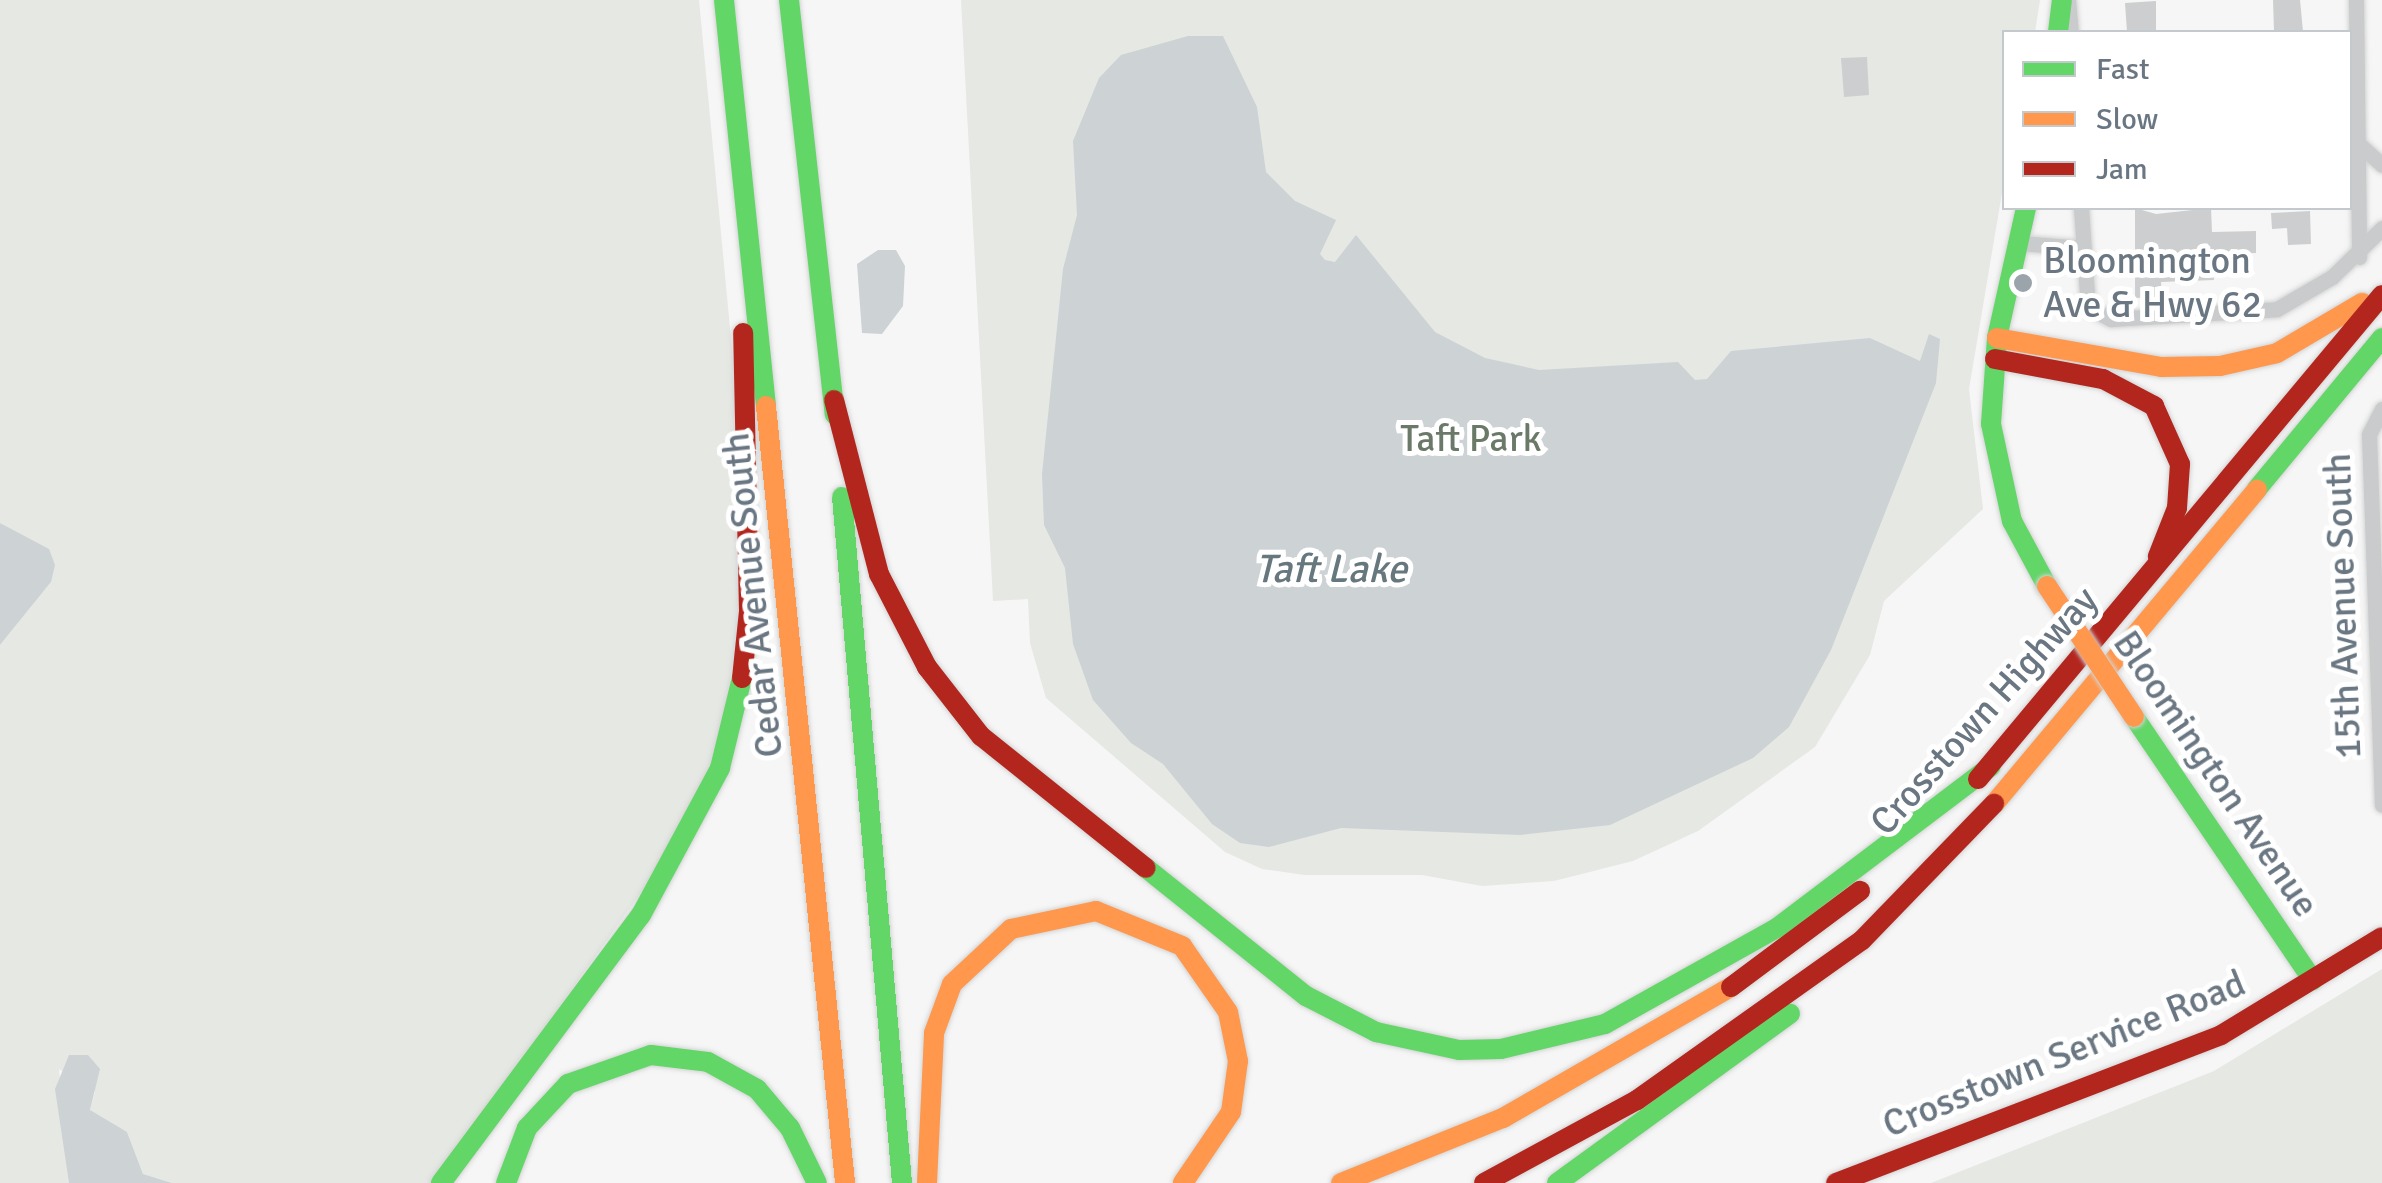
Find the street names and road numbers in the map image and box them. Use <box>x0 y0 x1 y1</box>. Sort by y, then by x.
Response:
street label: Cedar Avenue South <box>713 430 793 760</box>
street label: 15th Avenue South <box>2315 452 2371 760</box>
street label: Crosstown Highway <box>1861 578 2107 844</box>
street label: Bloomington Avenue <box>2103 622 2329 926</box>
street label: Crosstown Service Road <box>1876 960 2252 1148</box>

